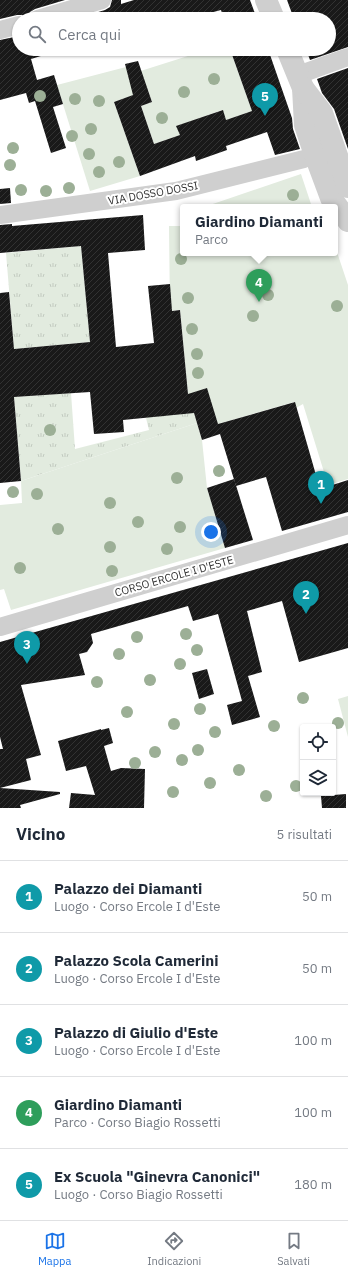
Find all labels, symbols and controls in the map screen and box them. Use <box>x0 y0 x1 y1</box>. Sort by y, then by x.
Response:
search box <box>12 12 336 56</box>
icon: search <box>26 23 48 45</box>
text: Cerca qui <box>58 25 121 44</box>
pin: 5 <box>252 83 278 116</box>
street label: VIA DOSSO DOSSI <box>107 178 199 208</box>
popup <box>180 204 338 256</box>
text: Giardino Diamanti <box>195 212 323 231</box>
text: Parco <box>195 231 228 248</box>
pin: 4 <box>246 269 272 302</box>
pin: 1 <box>308 471 334 504</box>
your location <box>201 522 221 542</box>
street label: CORSO ERCOLE I D'ESTE <box>113 552 235 600</box>
pin: 2 <box>293 581 319 614</box>
pin: 3 <box>14 631 40 664</box>
map controls <box>300 724 336 796</box>
button: locate <box>300 724 336 760</box>
button: layers <box>300 760 336 796</box>
text: Vicino <box>16 823 65 845</box>
text: 5 risultati <box>277 826 332 843</box>
text: Palazzo dei Diamanti <box>54 879 202 898</box>
text: 1 <box>25 888 33 905</box>
text: 50 m <box>302 888 332 905</box>
text: Luogo · Corso Ercole I d'Este <box>54 898 220 915</box>
text: Palazzo Scola Camerini <box>54 951 218 970</box>
text: 2 <box>25 960 33 977</box>
text: 50 m <box>302 960 332 977</box>
text: Luogo · Corso Ercole I d'Este <box>54 970 220 987</box>
text: Palazzo di Giulio d'Este <box>54 1023 218 1042</box>
text: 3 <box>25 1032 33 1049</box>
text: 100 m <box>294 1032 332 1049</box>
text: Luogo · Corso Ercole I d'Este <box>54 1042 220 1059</box>
text: Giardino Diamanti <box>54 1095 182 1114</box>
text: 4 <box>25 1104 33 1121</box>
text: 100 m <box>294 1104 332 1121</box>
text: Parco · Corso Biagio Rossetti <box>54 1114 221 1131</box>
text: Ex Scuola "Ginevra Canonici" <box>54 1167 260 1186</box>
text: 5 <box>25 1176 33 1193</box>
text: 180 m <box>294 1176 332 1193</box>
text: Luogo · Corso Biagio Rossetti <box>54 1186 223 1203</box>
tab: Mappa <box>38 1230 71 1268</box>
tab: Indicazioni <box>147 1230 201 1268</box>
tab: Salvati <box>277 1230 310 1268</box>

